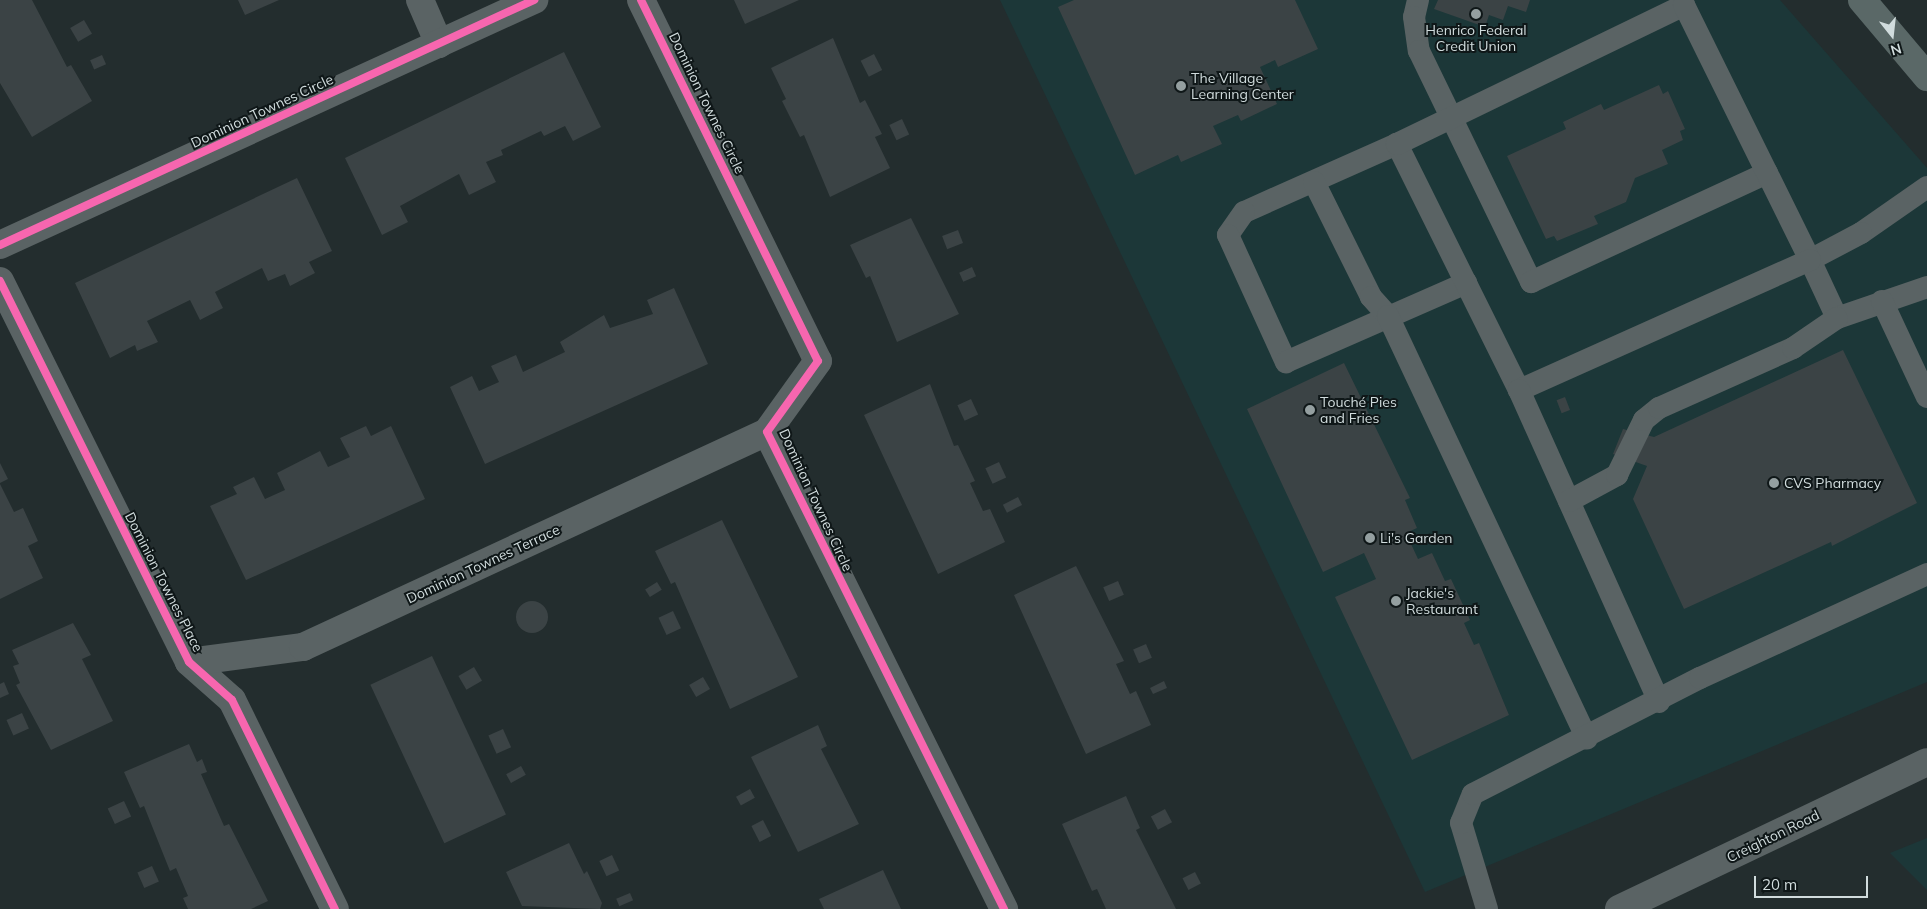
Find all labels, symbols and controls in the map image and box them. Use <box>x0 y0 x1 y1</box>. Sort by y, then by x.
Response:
marker: Henrico Federal Credit Union <box>1470 8 1482 20</box>
north arrow <box>1867 10 1917 60</box>
place label: Henrico Federal Credit Union <box>1425 22 1527 54</box>
street label: Dominion Townes Circle <box>665 30 749 176</box>
text: N <box>1889 39 1904 60</box>
place label: The Village Learning Center <box>1191 70 1294 102</box>
street label: Dominion Townes Circle <box>188 71 336 151</box>
marker: The Village Learning Center <box>1175 80 1187 92</box>
place label: Touché Pies and Fries <box>1320 394 1397 427</box>
marker: Touché Pies and Fries <box>1304 404 1316 416</box>
street label: Dominion Townes Circle <box>776 426 856 574</box>
place label: CVS Pharmacy <box>1784 475 1881 491</box>
marker: CVS Pharmacy <box>1768 477 1780 489</box>
street label: Dominion Townes Place <box>121 509 207 655</box>
street label: Dominion Townes Terrace <box>404 521 562 607</box>
place label: Li's Garden <box>1380 530 1453 546</box>
marker: Li's Garden <box>1364 532 1376 544</box>
place label: Jackie's Restaurant <box>1406 585 1478 618</box>
marker: Jackie's Restaurant <box>1390 595 1402 607</box>
street label: Creighton Road <box>1724 806 1822 866</box>
scale bar <box>1757 866 1871 898</box>
text: 20 m <box>1762 875 1797 894</box>

